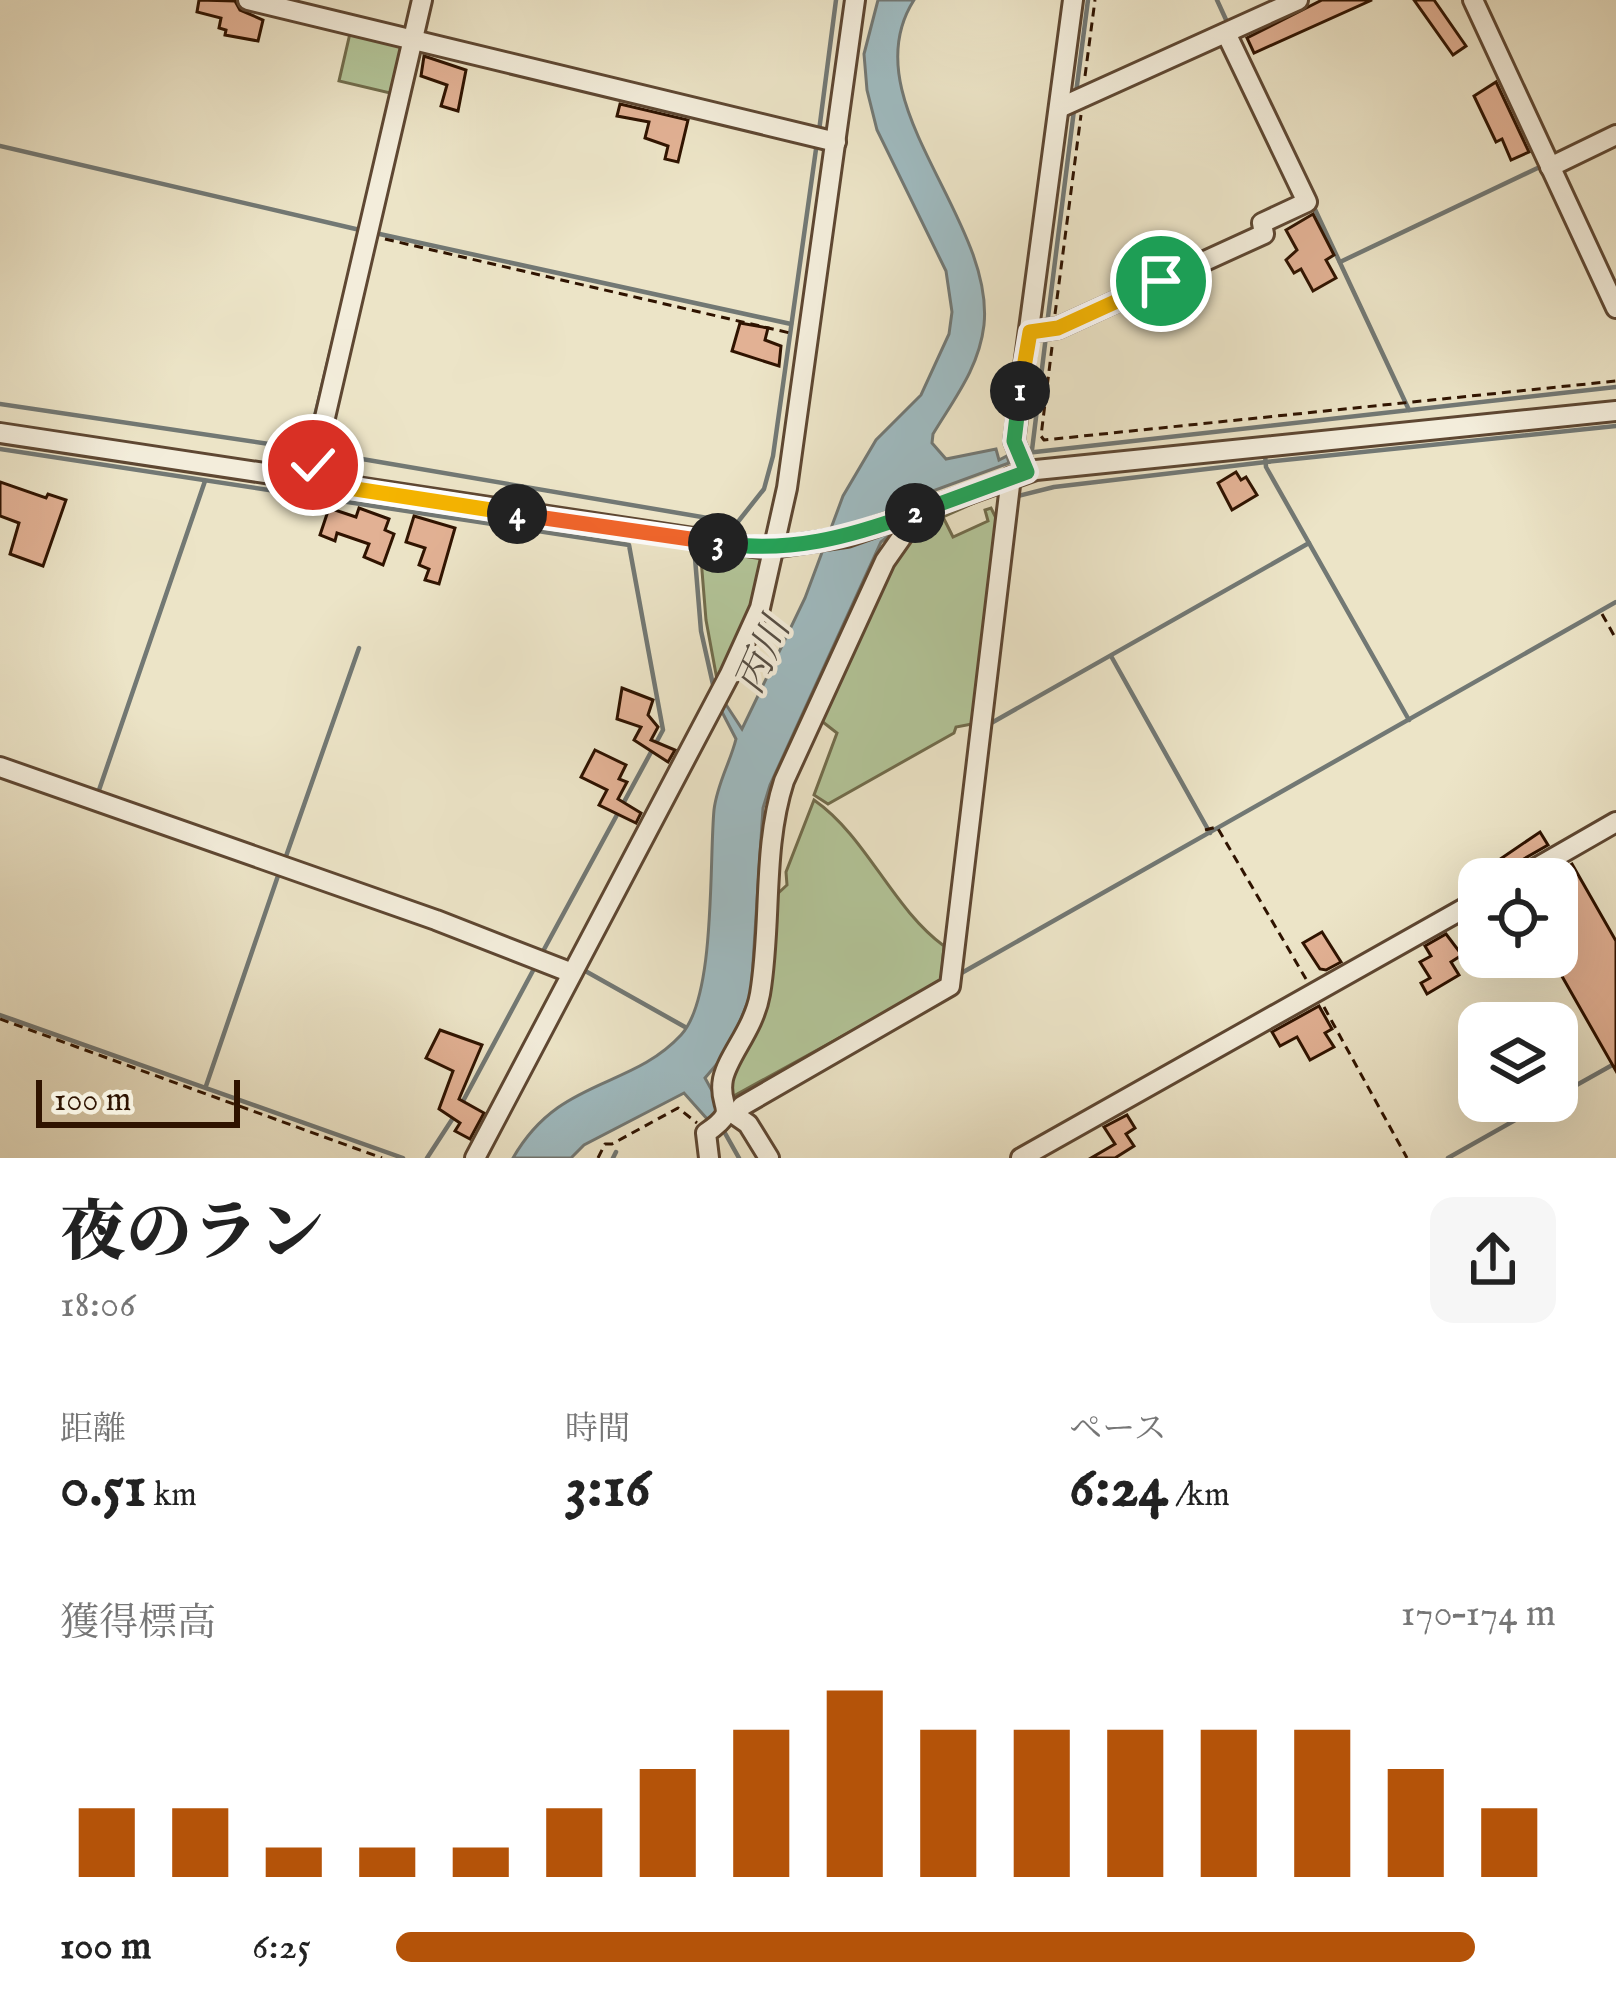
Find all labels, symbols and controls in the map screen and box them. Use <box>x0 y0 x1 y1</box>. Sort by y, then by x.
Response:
pin <box>1110 230 1212 332</box>
icon: arrive <box>1128 248 1194 314</box>
pin: 1 <box>990 361 1050 421</box>
text: 1 <box>1014 370 1026 412</box>
pin <box>262 414 364 516</box>
icon: check <box>280 432 346 498</box>
pin: 2 <box>885 483 945 543</box>
pin: 4 <box>487 484 547 544</box>
text: 2 <box>907 492 923 534</box>
text: 4 <box>509 493 525 535</box>
pin: 3 <box>688 513 748 573</box>
text: 3 <box>712 522 724 564</box>
water label: 丙川 <box>726 607 804 702</box>
map controls <box>1458 858 1578 1122</box>
button: locate <box>1458 858 1578 978</box>
button: layers <box>1458 1002 1578 1122</box>
scale bar <box>36 1074 240 1127</box>
text: 100 m <box>54 1080 131 1122</box>
text: 夜のラン <box>60 1194 324 1278</box>
button: share <box>1430 1197 1556 1323</box>
text: 18:06 <box>60 1281 136 1330</box>
text: 距離 <box>60 1409 126 1451</box>
text: 時間 <box>565 1409 631 1451</box>
text: ペース <box>1069 1409 1167 1451</box>
text: 0.51 <box>60 1451 146 1527</box>
text: 3:16 <box>565 1451 651 1527</box>
text: 6:24 <box>1069 1451 1168 1527</box>
text: km <box>146 1475 197 1517</box>
text: /km <box>1168 1475 1230 1517</box>
text: 170–174 m <box>1401 1590 1556 1639</box>
text: 獲得標高 <box>60 1600 216 1649</box>
text: 100 m <box>60 1923 151 1972</box>
text: 6:25 <box>252 1923 311 1972</box>

